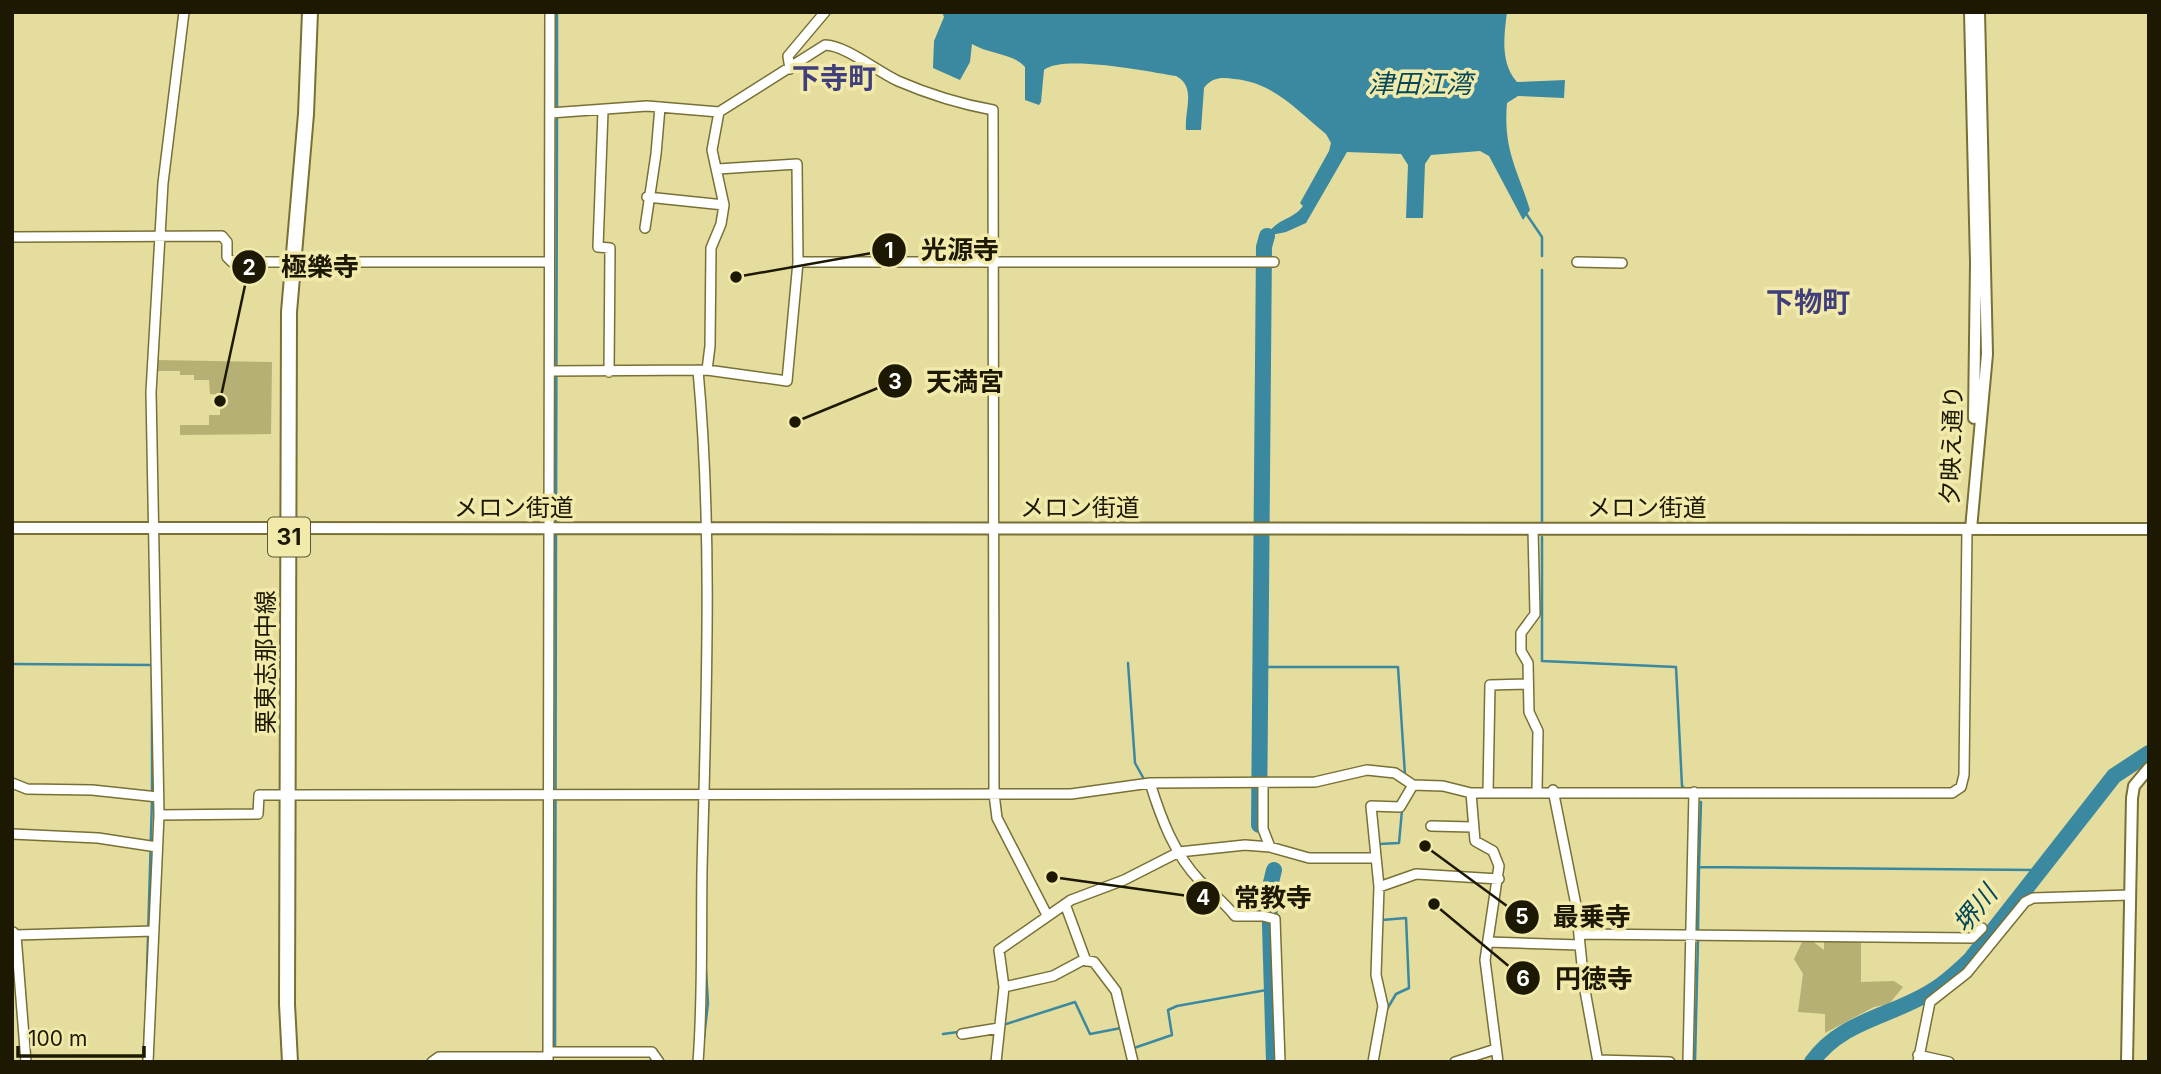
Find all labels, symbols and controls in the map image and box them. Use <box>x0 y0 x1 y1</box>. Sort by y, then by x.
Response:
district label: 下寺町 <box>792 61 876 95</box>
water label: 津田江湾 <box>1368 68 1476 99</box>
callout: 光源寺 <box>872 227 1013 274</box>
text: 光源寺 <box>921 234 999 265</box>
text: 1 <box>884 238 894 263</box>
callout: 極樂寺 <box>232 244 373 291</box>
text: 極樂寺 <box>281 251 359 282</box>
text: 2 <box>242 255 256 280</box>
district label: 下物町 <box>1766 285 1850 319</box>
callout: 天満宮 <box>877 358 1018 405</box>
text: 天満宮 <box>926 366 1004 397</box>
text: 3 <box>888 369 902 394</box>
street label: 夕映え通り <box>1935 385 1968 505</box>
street label: メロン街道 <box>454 493 574 522</box>
street label: メロン街道 <box>1020 493 1140 522</box>
street label: メロン街道 <box>1587 493 1707 522</box>
road number: 31 <box>268 517 310 556</box>
street label: 栗東志那中線 <box>251 590 280 734</box>
callout: 常教寺 <box>1185 874 1326 921</box>
water label: 堺川 <box>1946 876 2005 939</box>
text: 常教寺 <box>1234 882 1312 913</box>
text: 4 <box>1196 885 1210 910</box>
callout: 最乗寺 <box>1504 894 1645 941</box>
text: 最乗寺 <box>1553 901 1631 932</box>
text: 5 <box>1515 904 1529 929</box>
callout: 円徳寺 <box>1506 955 1647 1002</box>
text: 円徳寺 <box>1555 963 1633 994</box>
text: 6 <box>1516 966 1530 991</box>
scale bar <box>18 1014 144 1058</box>
text: 100 m <box>28 1026 87 1051</box>

